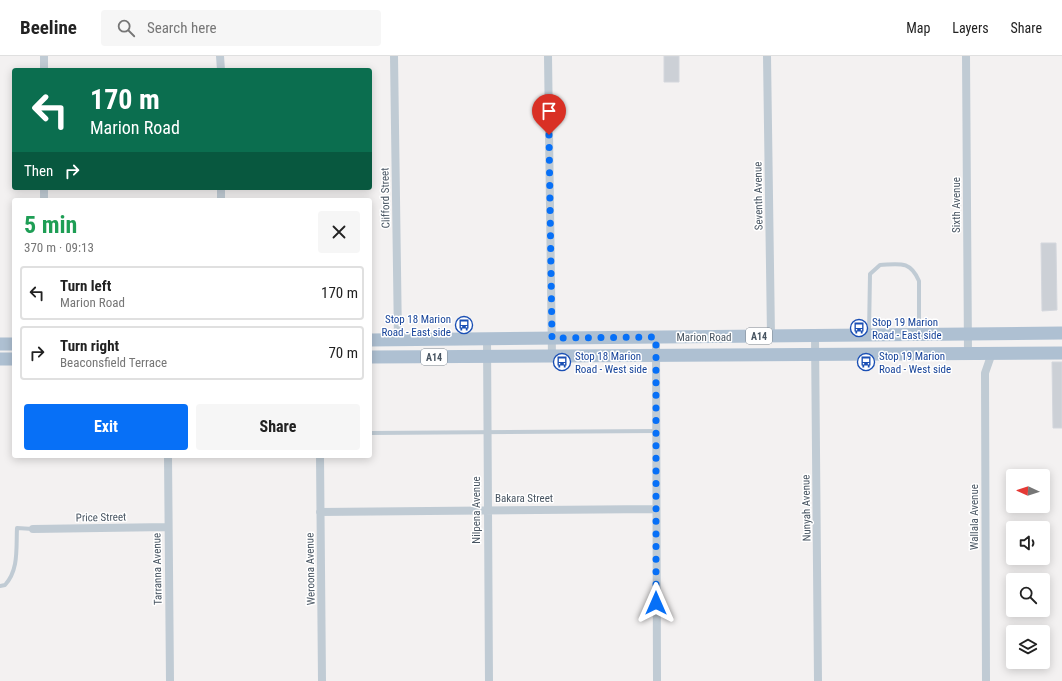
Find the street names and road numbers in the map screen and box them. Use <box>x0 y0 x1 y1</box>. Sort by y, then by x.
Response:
street label: Seventh Avenue <box>751 162 766 230</box>
street label: Clifford Street <box>378 167 393 228</box>
street label: Sixth Avenue <box>950 177 963 233</box>
road number: A14 <box>746 328 772 344</box>
street label: Marion Road <box>677 331 731 344</box>
road number: A14 <box>421 349 447 365</box>
street label: Nunyah Avenue <box>799 475 814 541</box>
street label: Nilpena Avenue <box>470 476 483 544</box>
street label: Wallala Avenue <box>968 484 981 550</box>
street label: Bakara Street <box>495 492 553 505</box>
street label: Price Street <box>76 511 126 524</box>
street label: Tarranna Avenue <box>150 533 165 605</box>
street label: Weroona Avenue <box>303 533 318 605</box>

